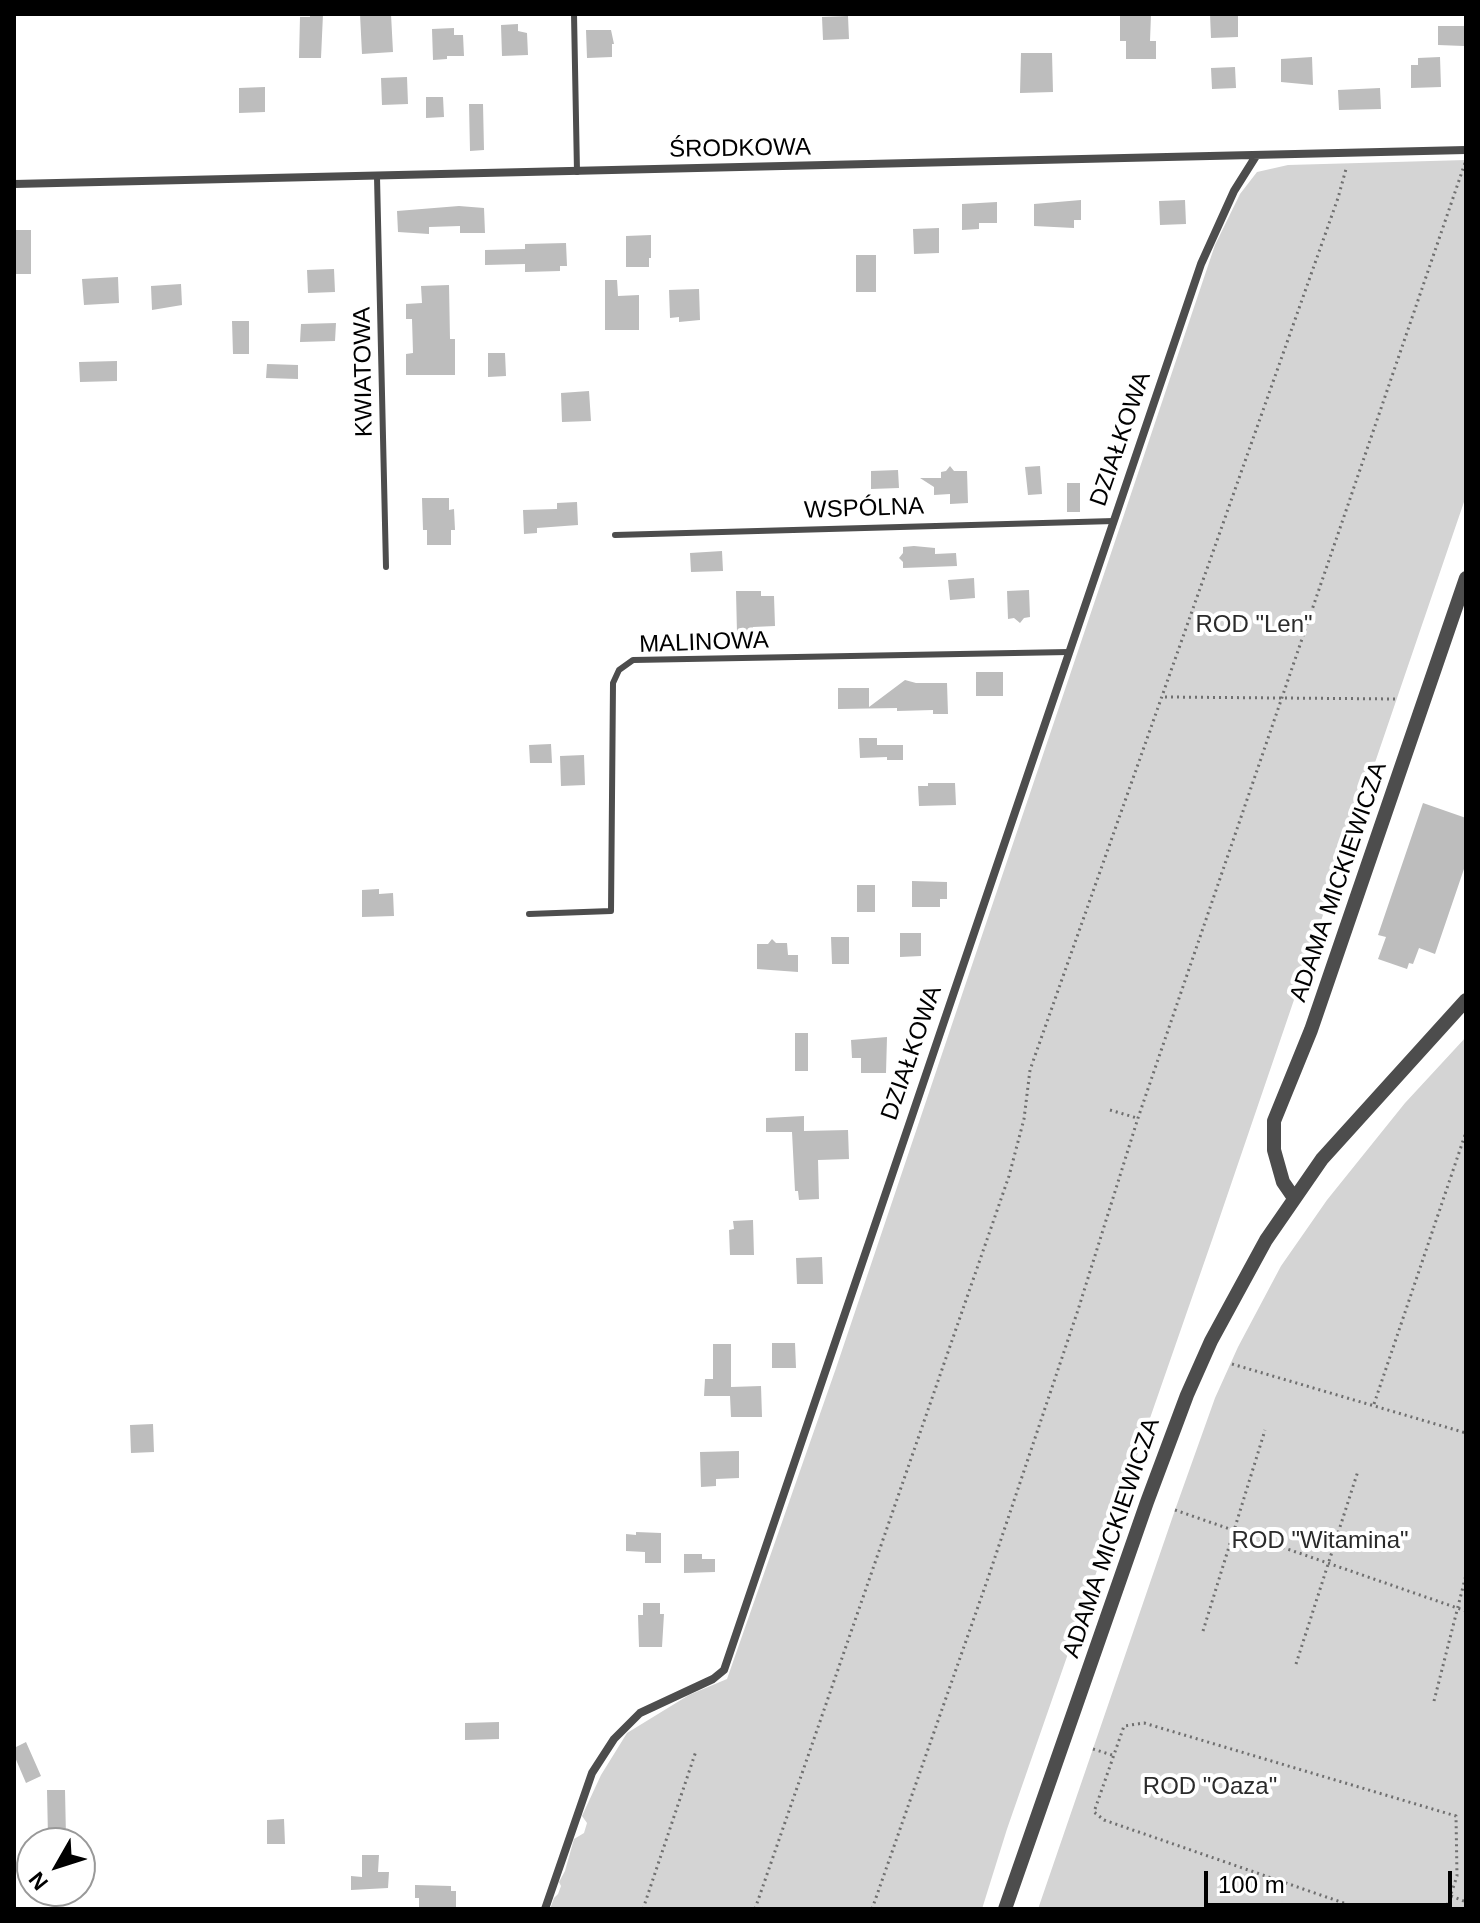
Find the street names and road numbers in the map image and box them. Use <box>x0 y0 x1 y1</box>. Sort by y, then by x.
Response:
street label: ŚRODKOWA <box>669 133 811 165</box>
street label: KWIATOWA <box>348 307 380 437</box>
street label: DZIAŁKOWA <box>1085 368 1157 510</box>
street label: WSPÓLNA <box>804 493 924 525</box>
street label: MALINOWA <box>639 626 769 660</box>
street label: ADAMA MICKIEWICZA <box>1284 758 1394 1006</box>
street label: DZIAŁKOWA <box>876 982 948 1124</box>
street label: ADAMA MICKIEWICZA <box>1057 1414 1167 1662</box>

